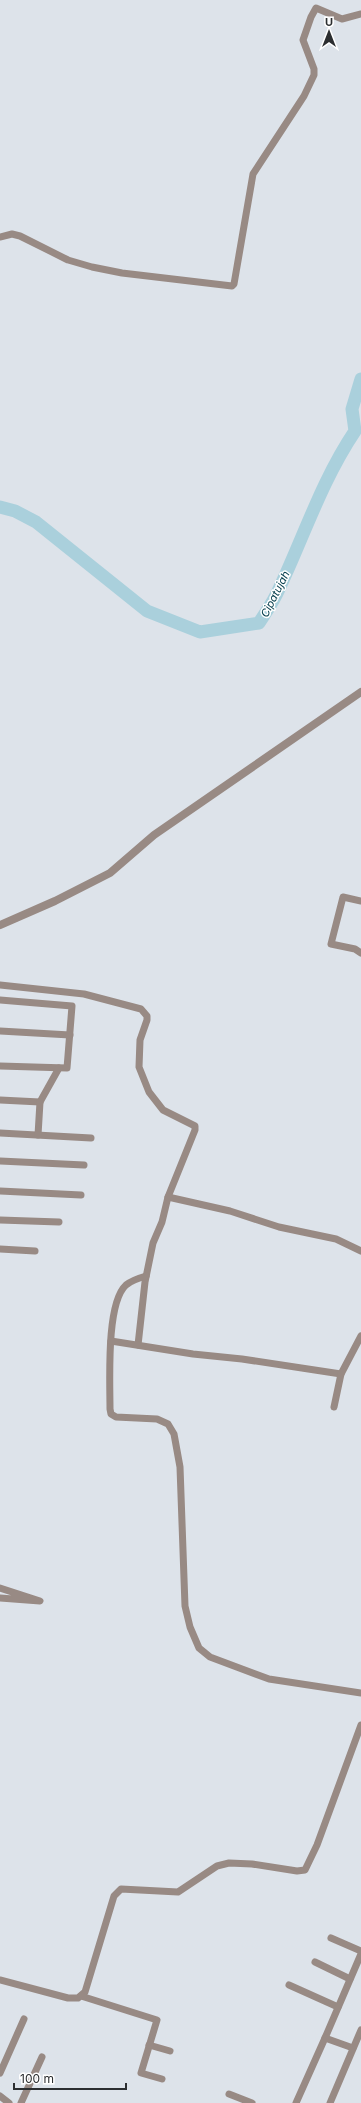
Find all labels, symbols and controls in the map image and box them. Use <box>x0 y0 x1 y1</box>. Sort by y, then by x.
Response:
north arrow <box>309 12 349 52</box>
text: U <box>325 15 333 29</box>
water label: Cipatujah <box>257 568 293 620</box>
scale bar <box>14 2065 126 2091</box>
text: 100 m <box>20 2071 54 2086</box>

